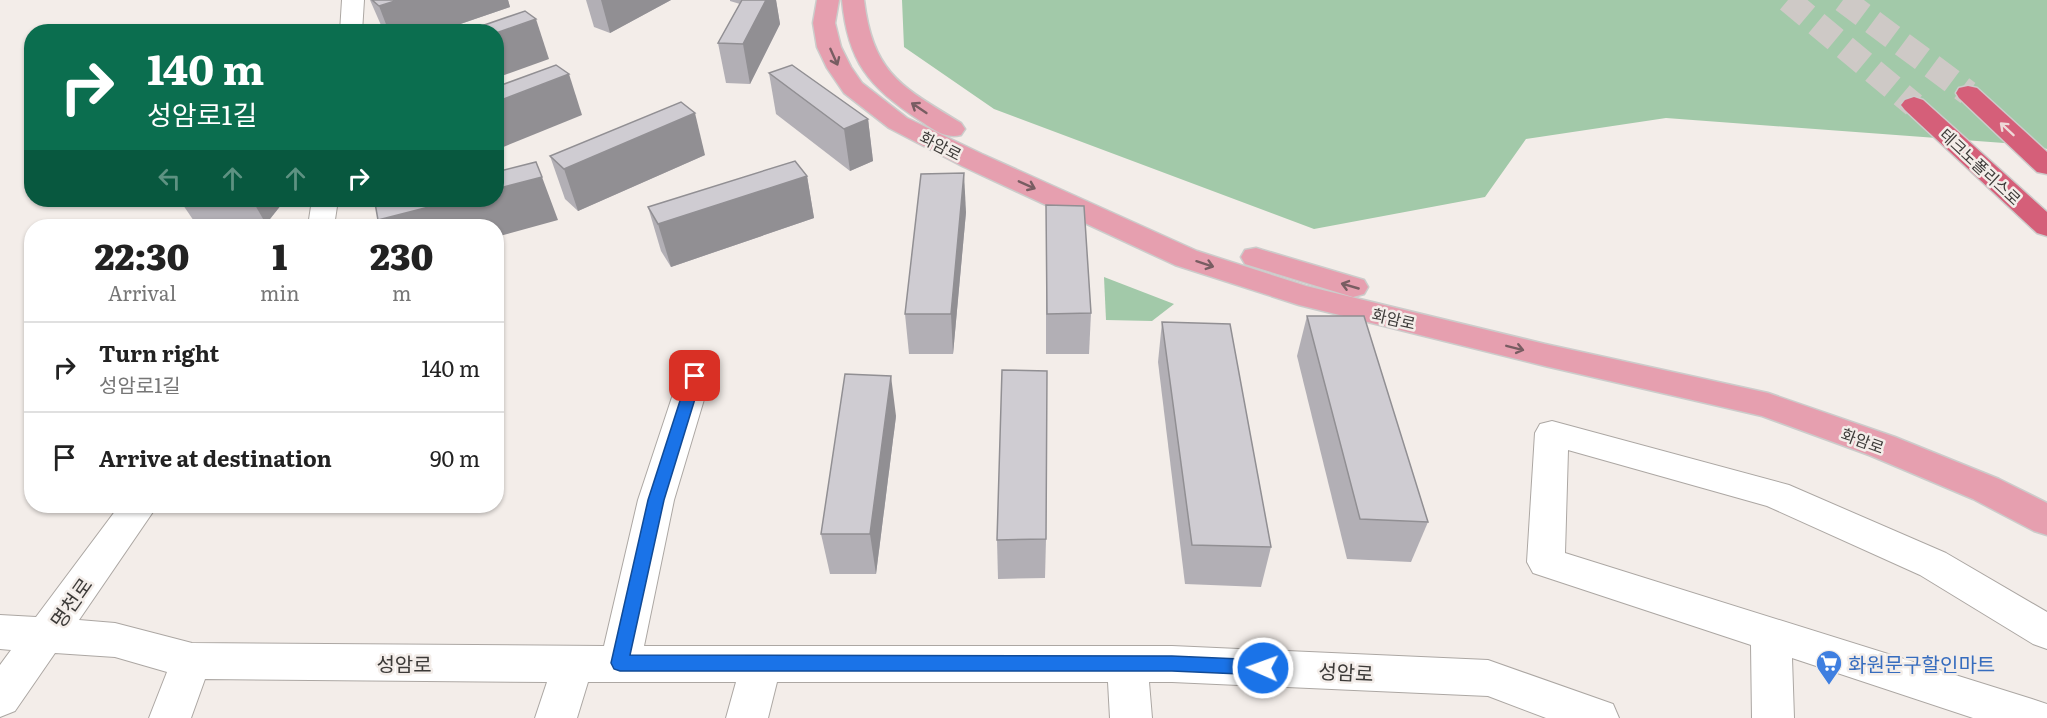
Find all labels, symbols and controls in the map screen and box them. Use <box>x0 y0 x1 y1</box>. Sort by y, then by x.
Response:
text: 140 m <box>147 36 264 98</box>
one-way arrow <box>828 47 840 65</box>
icon: right <box>48 48 126 126</box>
text: 성암로1길 <box>147 93 257 133</box>
one-way arrow <box>911 102 928 114</box>
street label: 테크노폴리스로 <box>1935 122 2027 210</box>
one-way arrow <box>2000 122 2015 136</box>
street label: 화암로 <box>916 124 966 166</box>
icon: left <box>153 162 186 195</box>
icon: ahead <box>216 162 249 195</box>
icon: ahead <box>279 162 312 195</box>
icon: right <box>342 162 375 195</box>
one-way arrow <box>1018 181 1036 192</box>
text: 22:30 <box>95 228 190 281</box>
text: 1 <box>272 228 287 281</box>
text: 230 <box>370 228 433 281</box>
one-way arrow <box>1195 260 1214 271</box>
text: Arrival <box>108 277 176 307</box>
text: min <box>260 277 299 307</box>
text: m <box>392 277 411 307</box>
one-way arrow <box>1341 280 1360 291</box>
street label: 화암로 <box>1370 301 1418 335</box>
text: Turn right <box>99 336 219 369</box>
one-way arrow <box>1505 342 1524 354</box>
pin <box>669 350 720 401</box>
icon: right <box>48 351 81 384</box>
text: 140 m <box>421 351 480 384</box>
icon: arrive <box>678 359 711 392</box>
text: 성암로1길 <box>99 369 181 399</box>
street label: 화암로 <box>1838 421 1888 459</box>
icon: arrive <box>48 441 81 474</box>
text: Arrive at destination <box>99 441 332 474</box>
text: 90 m <box>430 441 480 474</box>
street label: 명천로 <box>42 571 98 633</box>
position arrow <box>1231 636 1295 700</box>
street label: 성암로 <box>376 648 432 678</box>
supermarket icon: 화원문구할인마트 <box>1814 648 1844 686</box>
place label: 화원문구할인마트 <box>1848 648 1995 678</box>
street label: 성암로 <box>1318 655 1374 687</box>

